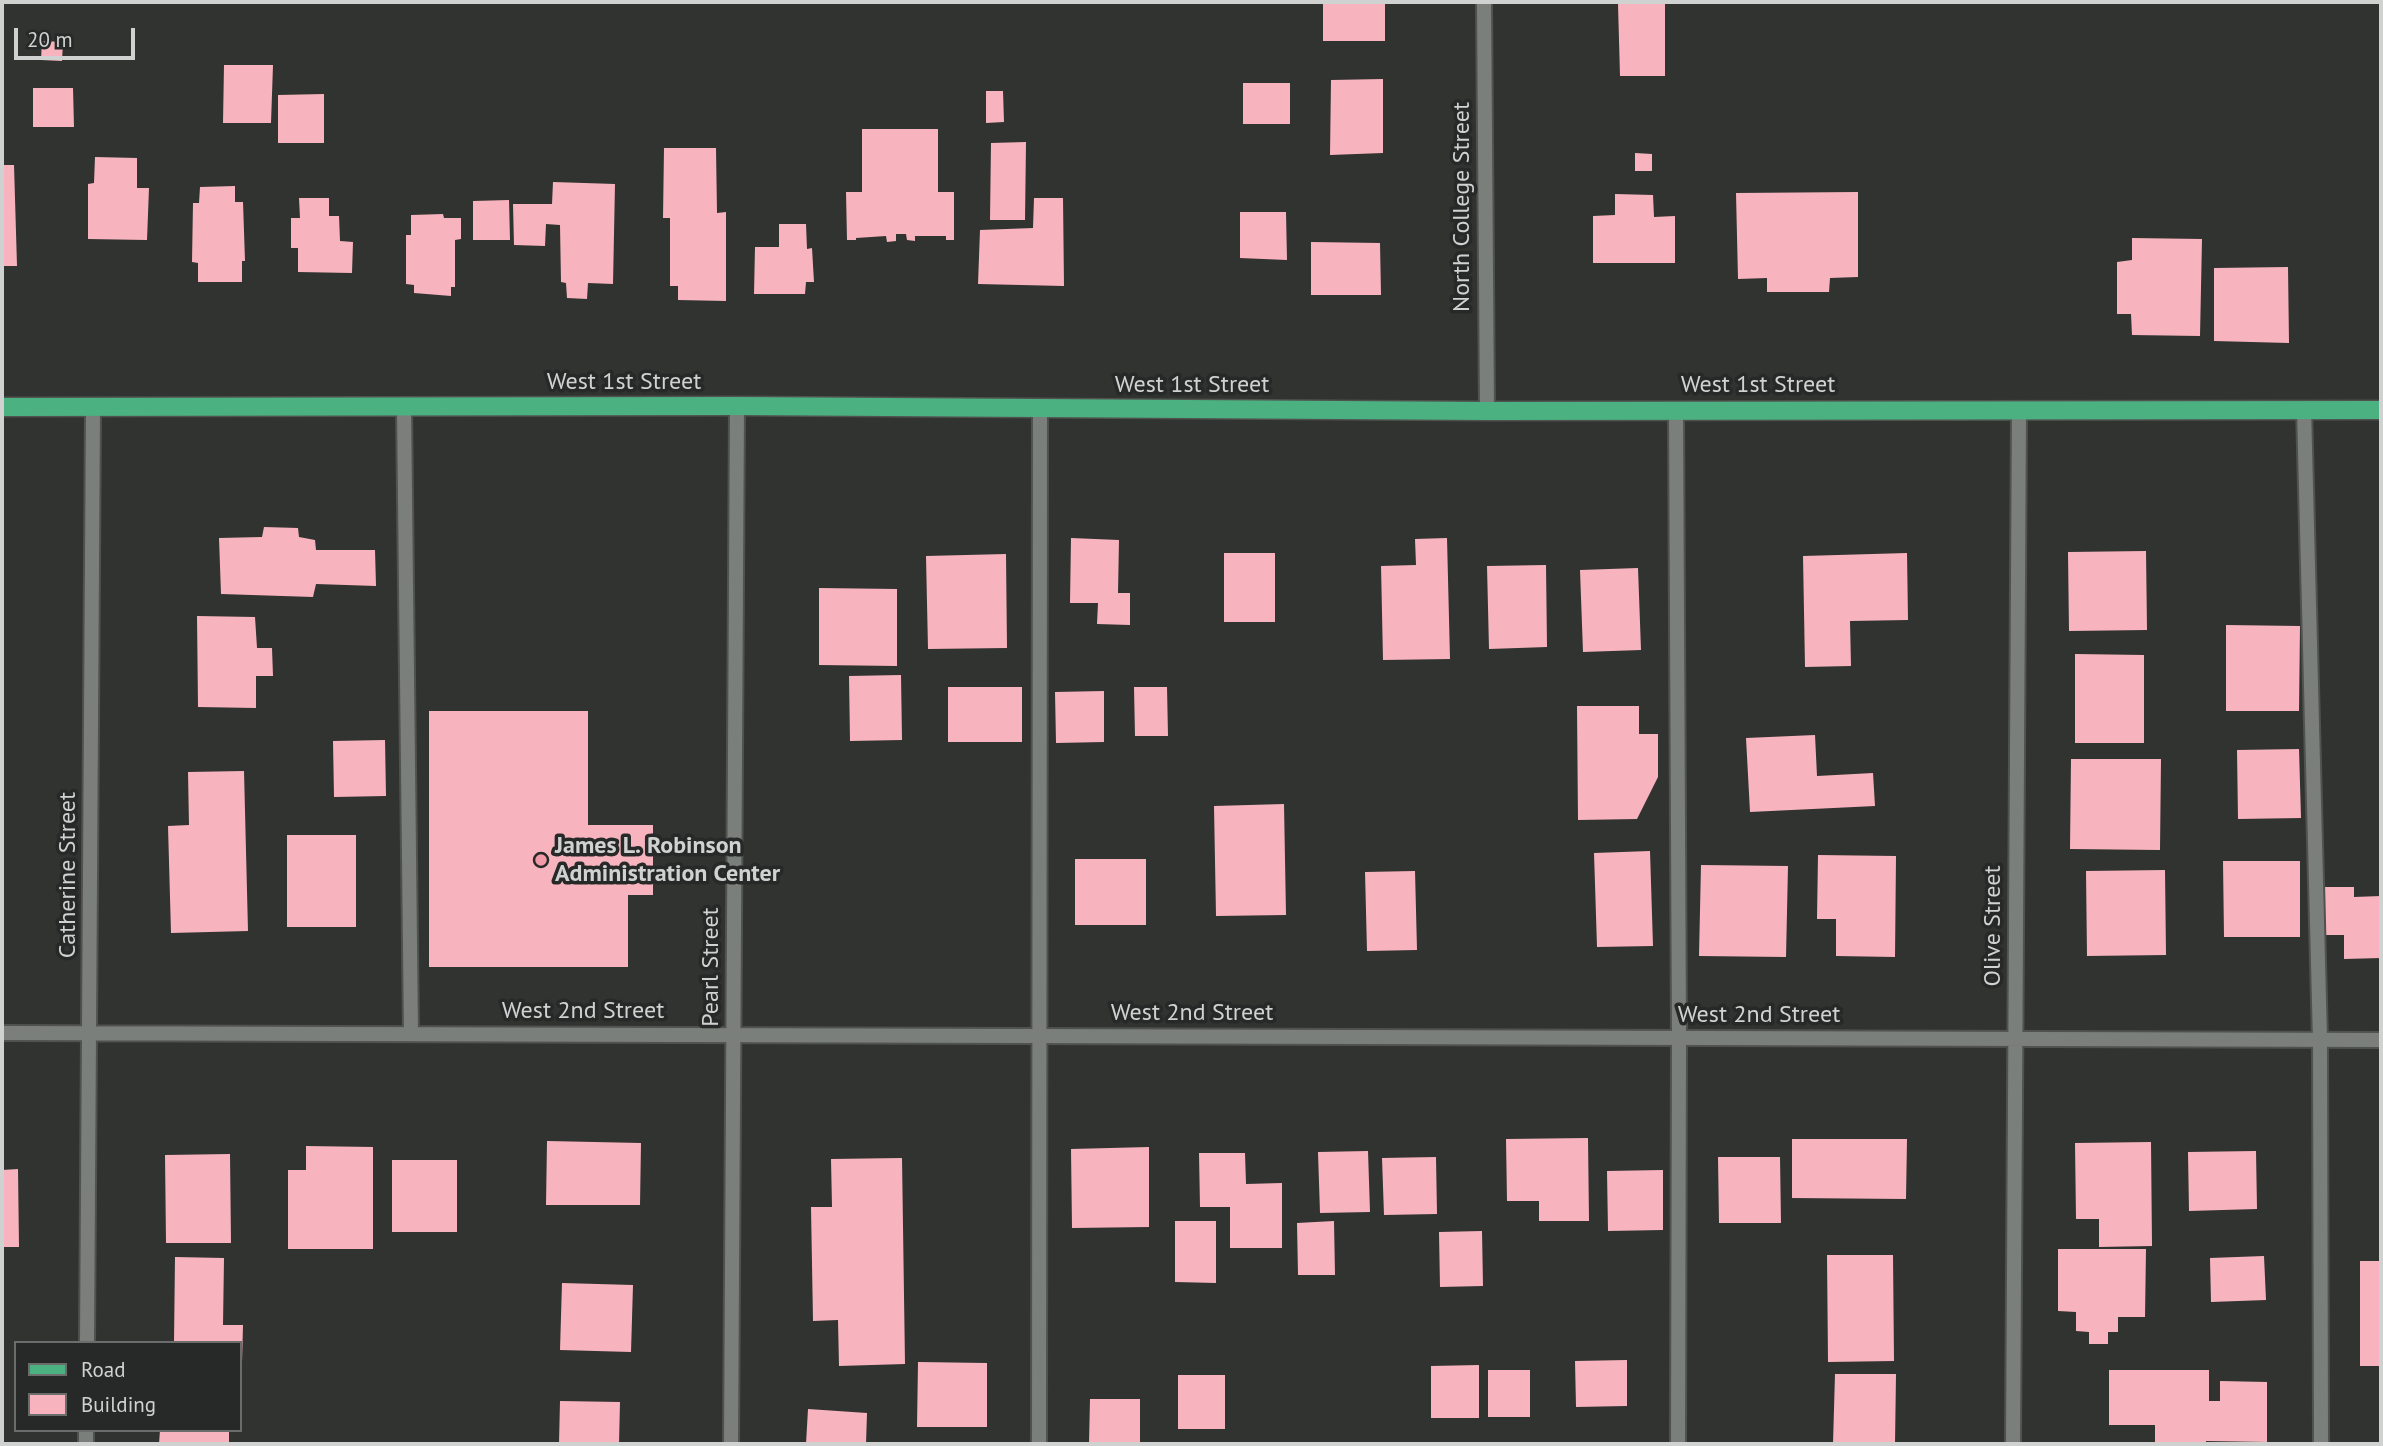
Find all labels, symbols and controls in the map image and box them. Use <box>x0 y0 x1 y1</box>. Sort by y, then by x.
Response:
scale bar <box>18 14 138 58</box>
text: 20 m <box>27 26 73 53</box>
street label: North College Street <box>1448 102 1476 312</box>
street label: West 1st Street <box>547 368 701 396</box>
street label: West 1st Street <box>1115 371 1269 399</box>
street label: West 1st Street <box>1681 371 1835 399</box>
street label: Catherine Street <box>54 792 82 958</box>
place label: James L. Robinson Administration Center <box>555 832 780 888</box>
marker: James L. Robinson Administration Center <box>533 852 549 868</box>
street label: Olive Street <box>1979 865 2007 987</box>
street label: Pearl Street <box>697 907 725 1027</box>
street label: West 2nd Street <box>502 997 664 1025</box>
street label: West 2nd Street <box>1111 999 1273 1027</box>
street label: West 2nd Street <box>1678 1001 1840 1029</box>
legend <box>14 1341 242 1432</box>
text: Road <box>81 1356 125 1383</box>
text: Building <box>81 1391 156 1418</box>

